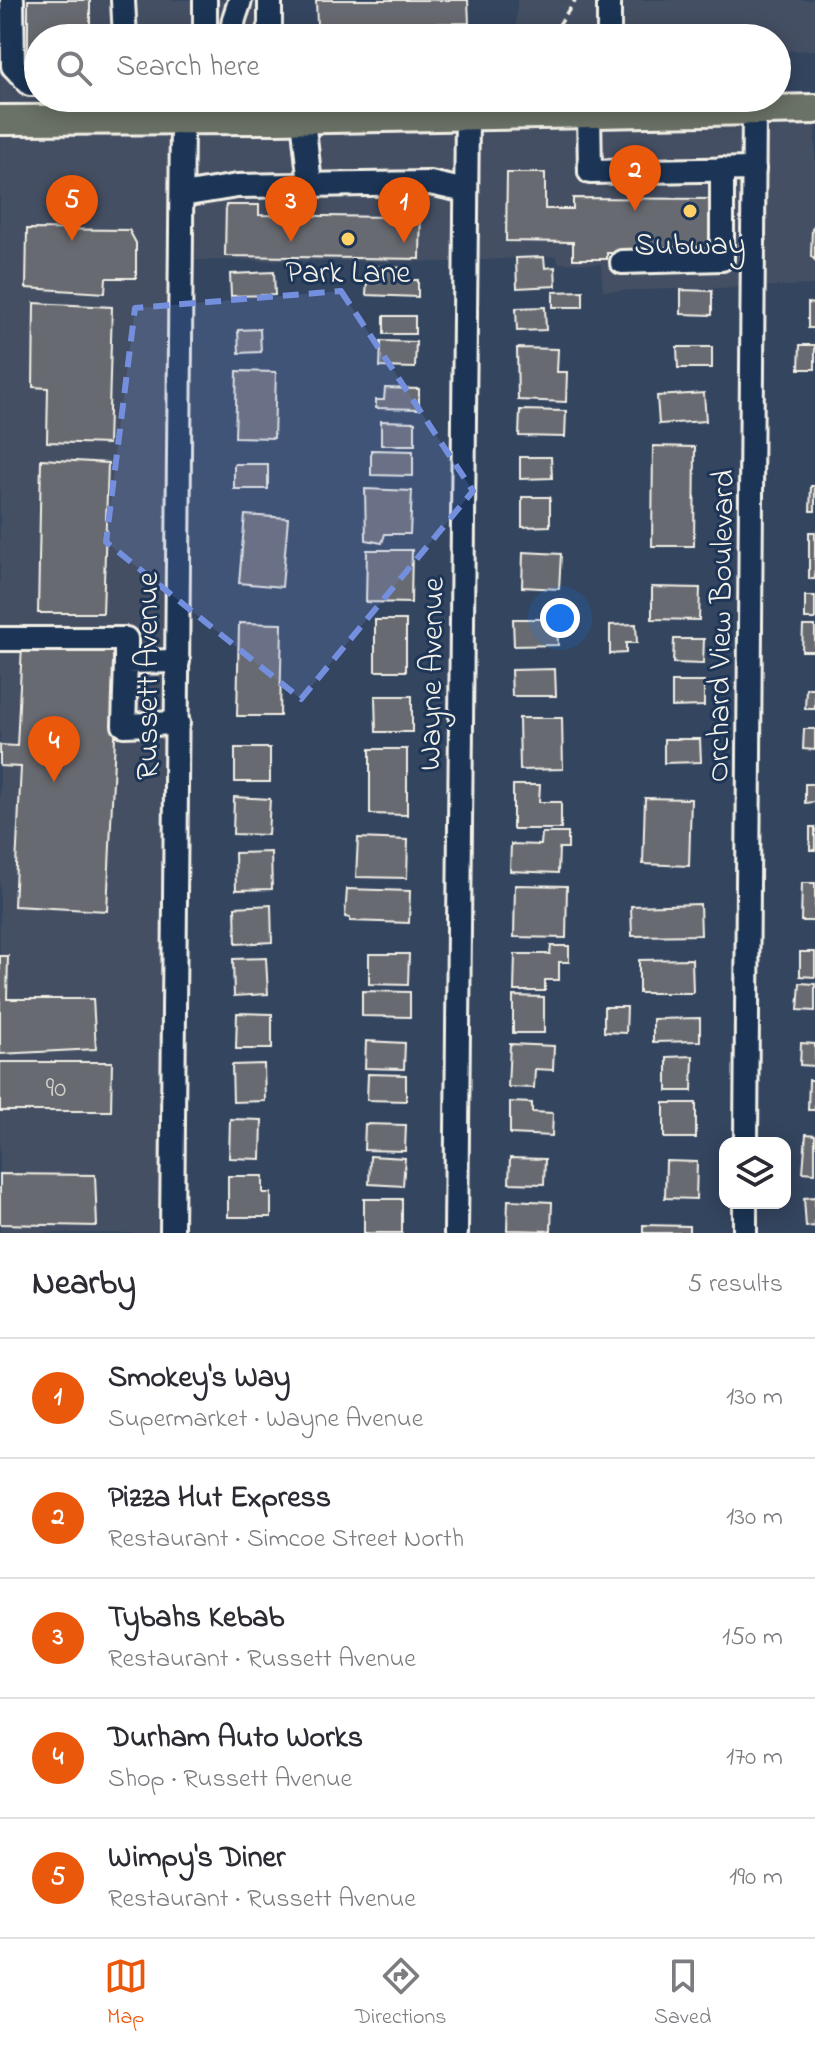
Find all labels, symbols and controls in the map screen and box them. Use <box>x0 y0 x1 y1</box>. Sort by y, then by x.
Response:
search box <box>24 24 791 112</box>
icon: search <box>52 46 96 90</box>
text: Search here <box>116 46 260 90</box>
pin: 2 <box>609 145 661 211</box>
pin: 5 <box>46 175 98 241</box>
pin: 3 <box>265 176 317 242</box>
pin: 1 <box>378 177 430 243</box>
marker: Subway <box>681 202 699 220</box>
place label: Subway <box>634 223 746 270</box>
marker: Park Lane <box>339 230 357 248</box>
place label: Park Lane <box>285 251 411 298</box>
street label: Orchard View Boulevard <box>696 469 749 783</box>
street label: Russett Avenue <box>126 571 173 780</box>
street label: Wayne Avenue <box>408 576 459 771</box>
your location <box>540 598 580 638</box>
pin: 4 <box>28 716 80 782</box>
house number: 90 <box>46 1069 66 1110</box>
map controls <box>719 1137 791 1209</box>
button: layers <box>719 1137 791 1209</box>
text: Nearby <box>32 1260 136 1310</box>
text: 5 results <box>688 1266 783 1304</box>
text: Smokey's Way <box>108 1357 291 1401</box>
text: 1 <box>54 1379 62 1417</box>
text: 130 m <box>726 1379 783 1417</box>
text: Supermarket · Wayne Avenue <box>108 1401 423 1439</box>
text: Pizza Hut Express <box>108 1477 331 1521</box>
text: 2 <box>52 1499 64 1537</box>
text: 130 m <box>726 1499 783 1537</box>
text: Restaurant · Simcoe Street North <box>108 1521 464 1559</box>
text: Tybahs Kebab <box>108 1597 284 1641</box>
text: 3 <box>53 1619 63 1657</box>
text: 150 m <box>722 1619 783 1657</box>
text: Restaurant · Russett Avenue <box>108 1641 416 1679</box>
text: Durham Auto Works <box>108 1717 363 1761</box>
text: 4 <box>53 1739 63 1777</box>
text: 170 m <box>726 1739 783 1777</box>
text: Shop · Russett Avenue <box>108 1761 352 1799</box>
text: Wimpy's Diner <box>108 1837 285 1881</box>
text: 5 <box>51 1859 65 1897</box>
text: 190 m <box>729 1859 783 1897</box>
text: Restaurant · Russett Avenue <box>108 1881 416 1919</box>
tab: Map <box>104 1954 148 2034</box>
tab: Directions <box>355 1954 447 2034</box>
tab: Saved <box>654 1954 711 2034</box>

